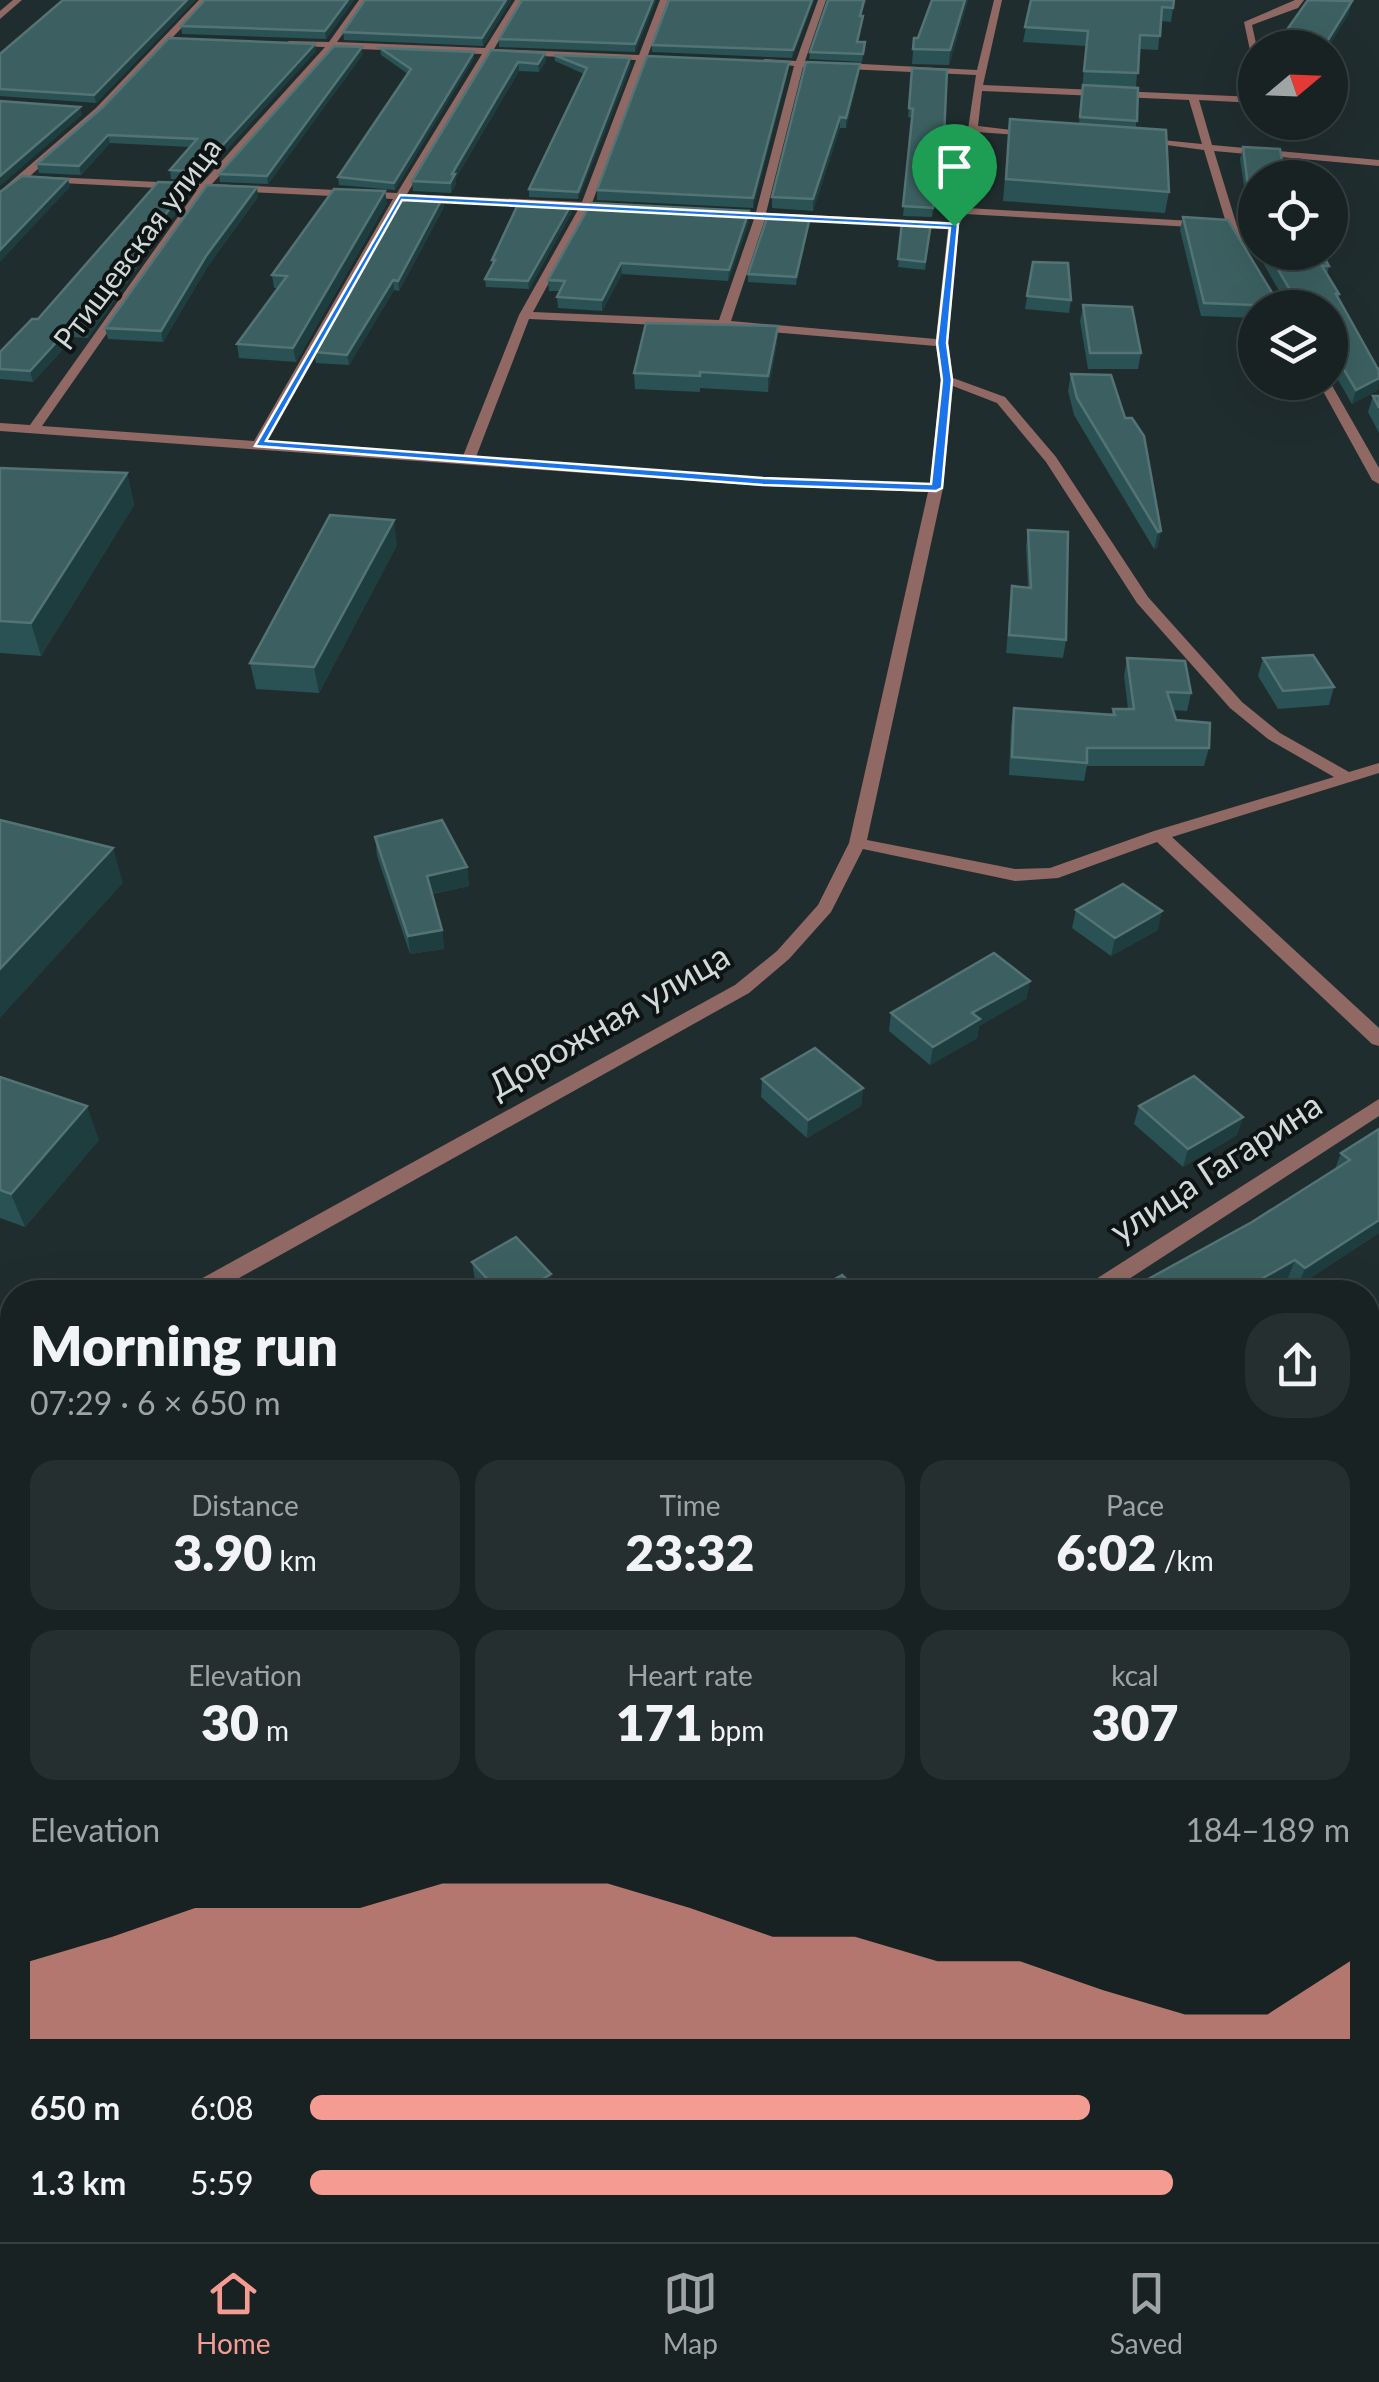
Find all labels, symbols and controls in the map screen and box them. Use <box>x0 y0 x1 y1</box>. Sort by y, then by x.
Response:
north arrow <box>1238 30 1348 140</box>
map controls <box>1238 30 1348 400</box>
pin <box>912 124 997 227</box>
street label: Ртищевская улица <box>45 130 228 356</box>
icon: arrive <box>927 139 982 194</box>
button: locate <box>1238 160 1348 270</box>
button: layers <box>1238 290 1348 400</box>
street label: Дорожная улица <box>480 933 736 1105</box>
street label: улица Гагарина <box>1101 1082 1329 1250</box>
text: Morning run <box>30 1312 338 1378</box>
button: share <box>1245 1313 1350 1418</box>
text: 07:29 · 6 × 650 m <box>30 1383 281 1422</box>
text: Distance <box>191 1488 299 1522</box>
text: Time <box>660 1488 720 1522</box>
text: Pace <box>1106 1488 1164 1522</box>
text: 3.90 <box>173 1522 272 1582</box>
text: 23:32 <box>625 1522 755 1582</box>
text: 6:02 <box>1056 1522 1157 1582</box>
text: km <box>272 1543 317 1577</box>
text: /km <box>1157 1543 1214 1577</box>
text: Elevation <box>188 1658 302 1692</box>
text: Heart rate <box>627 1658 753 1692</box>
text: kcal <box>1111 1658 1159 1692</box>
text: 30 <box>201 1692 259 1752</box>
text: 171 <box>616 1692 703 1752</box>
text: 307 <box>1091 1692 1179 1752</box>
text: m <box>259 1713 289 1747</box>
text: bpm <box>703 1713 764 1747</box>
text: Elevation <box>30 1810 160 1849</box>
text: 184–189 m <box>1186 1810 1350 1849</box>
text: 650 m <box>30 2088 120 2127</box>
text: 6:08 <box>190 2088 254 2127</box>
text: 1.3 km <box>30 2163 126 2202</box>
text: 5:59 <box>190 2163 254 2202</box>
tab: Home <box>196 2266 271 2360</box>
tab: Map <box>663 2266 718 2360</box>
tab: Saved <box>1110 2266 1183 2360</box>

